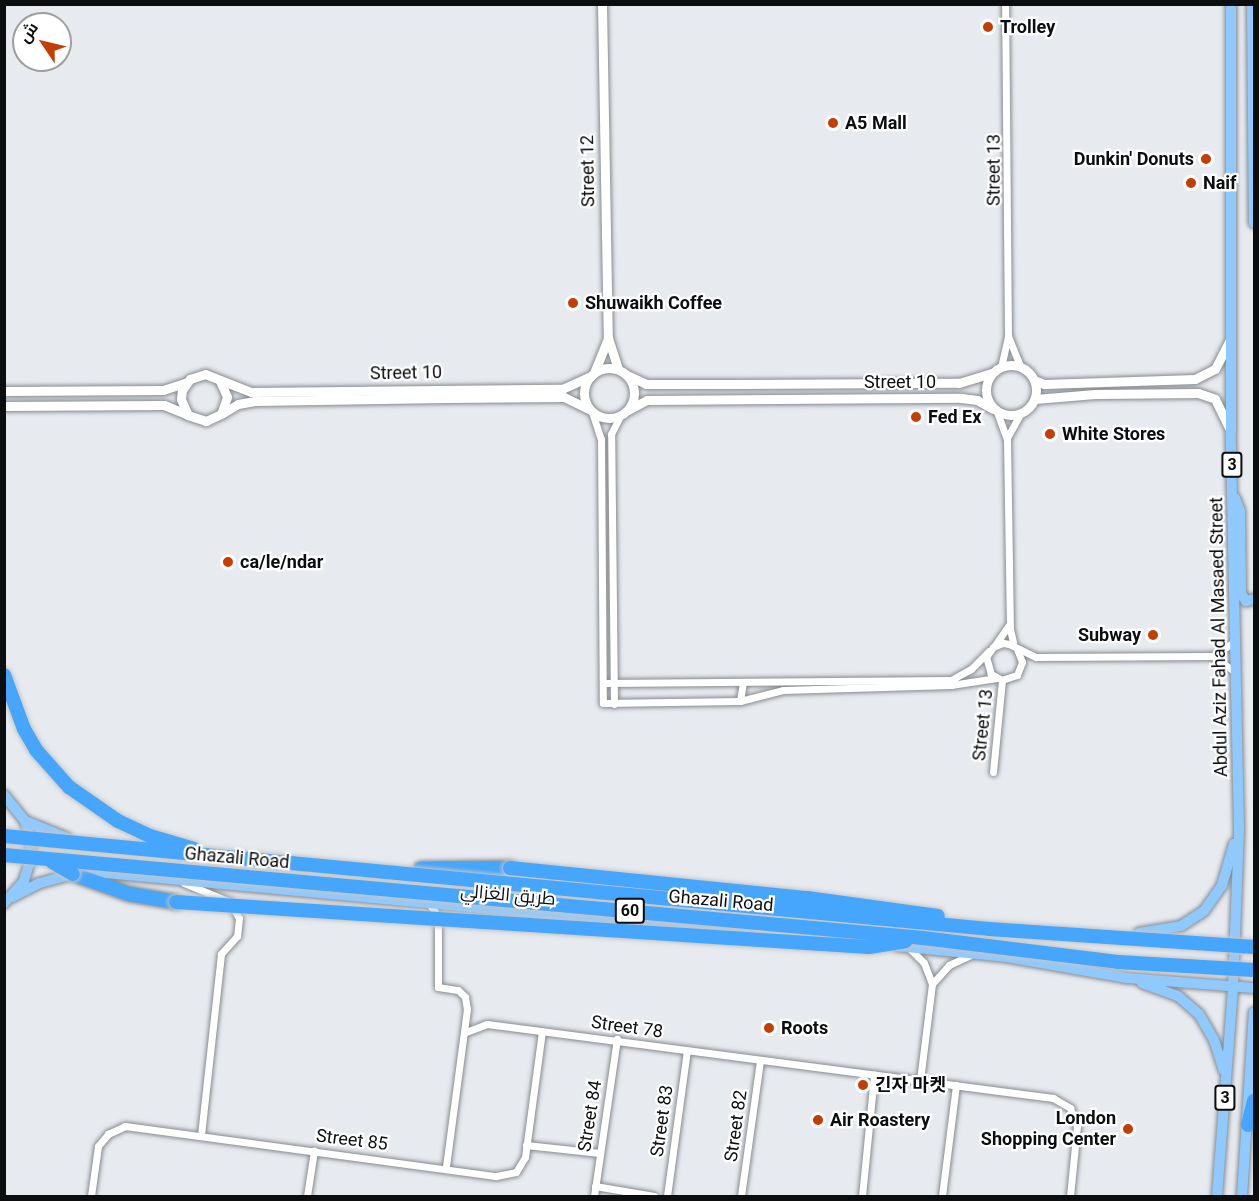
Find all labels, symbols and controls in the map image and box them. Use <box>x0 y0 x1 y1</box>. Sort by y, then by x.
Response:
north arrow <box>12 12 72 72</box>
place label: Trolley <box>1000 16 1055 38</box>
text: ش <box>15 19 42 46</box>
marker: Trolley <box>981 20 995 34</box>
place label: A5 Mall <box>845 112 907 134</box>
marker: A5 Mall <box>826 116 840 130</box>
street label: Street 13 <box>983 134 1005 206</box>
street label: Street 12 <box>577 135 599 207</box>
place label: Dunkin' Donuts <box>1074 148 1194 170</box>
marker: Dunkin' Donuts <box>1199 152 1213 166</box>
place label: Naif <box>1203 172 1237 194</box>
marker: Naif <box>1184 176 1198 190</box>
place label: Shuwaikh Coffee <box>585 292 722 314</box>
marker: Shuwaikh Coffee <box>566 296 580 310</box>
street label: Street 10 <box>370 362 442 384</box>
street label: Street 10 <box>864 371 936 393</box>
place label: Fed Ex <box>928 406 981 428</box>
marker: Fed Ex <box>909 410 923 424</box>
place label: White Stores <box>1062 423 1165 445</box>
marker: White Stores <box>1043 427 1057 441</box>
road number: 3 <box>1220 452 1244 478</box>
street label: Abdul Aziz Fahad Al Masaed Street <box>1206 497 1232 777</box>
place label: ca/le/ndar <box>240 551 323 573</box>
marker: ca/le/ndar <box>221 555 235 569</box>
place label: Subway <box>1078 624 1141 646</box>
marker: Subway <box>1146 628 1160 642</box>
street label: Street 13 <box>968 688 998 762</box>
street label: Ghazali Road <box>184 843 290 873</box>
street label: طريق الغزالي <box>460 880 556 910</box>
street label: Ghazali Road <box>668 886 774 916</box>
road number: 60 <box>614 898 646 924</box>
street label: Street 78 <box>590 1011 664 1043</box>
place label: Roots <box>781 1017 828 1039</box>
marker: Roots <box>762 1021 776 1035</box>
place label: 긴자 마켓 <box>875 1074 946 1096</box>
marker: 긴자 마켓 <box>856 1078 870 1092</box>
street label: Street 84 <box>574 1079 606 1153</box>
street label: Street 83 <box>646 1084 678 1158</box>
road number: 3 <box>1213 1085 1237 1111</box>
street label: Street 82 <box>720 1089 752 1163</box>
place label: London Shopping Center <box>981 1108 1116 1150</box>
place label: Air Roastery <box>830 1109 930 1131</box>
marker: Air Roastery <box>811 1113 825 1127</box>
marker: London Shopping Center <box>1121 1122 1135 1136</box>
street label: Street 85 <box>315 1125 389 1155</box>

